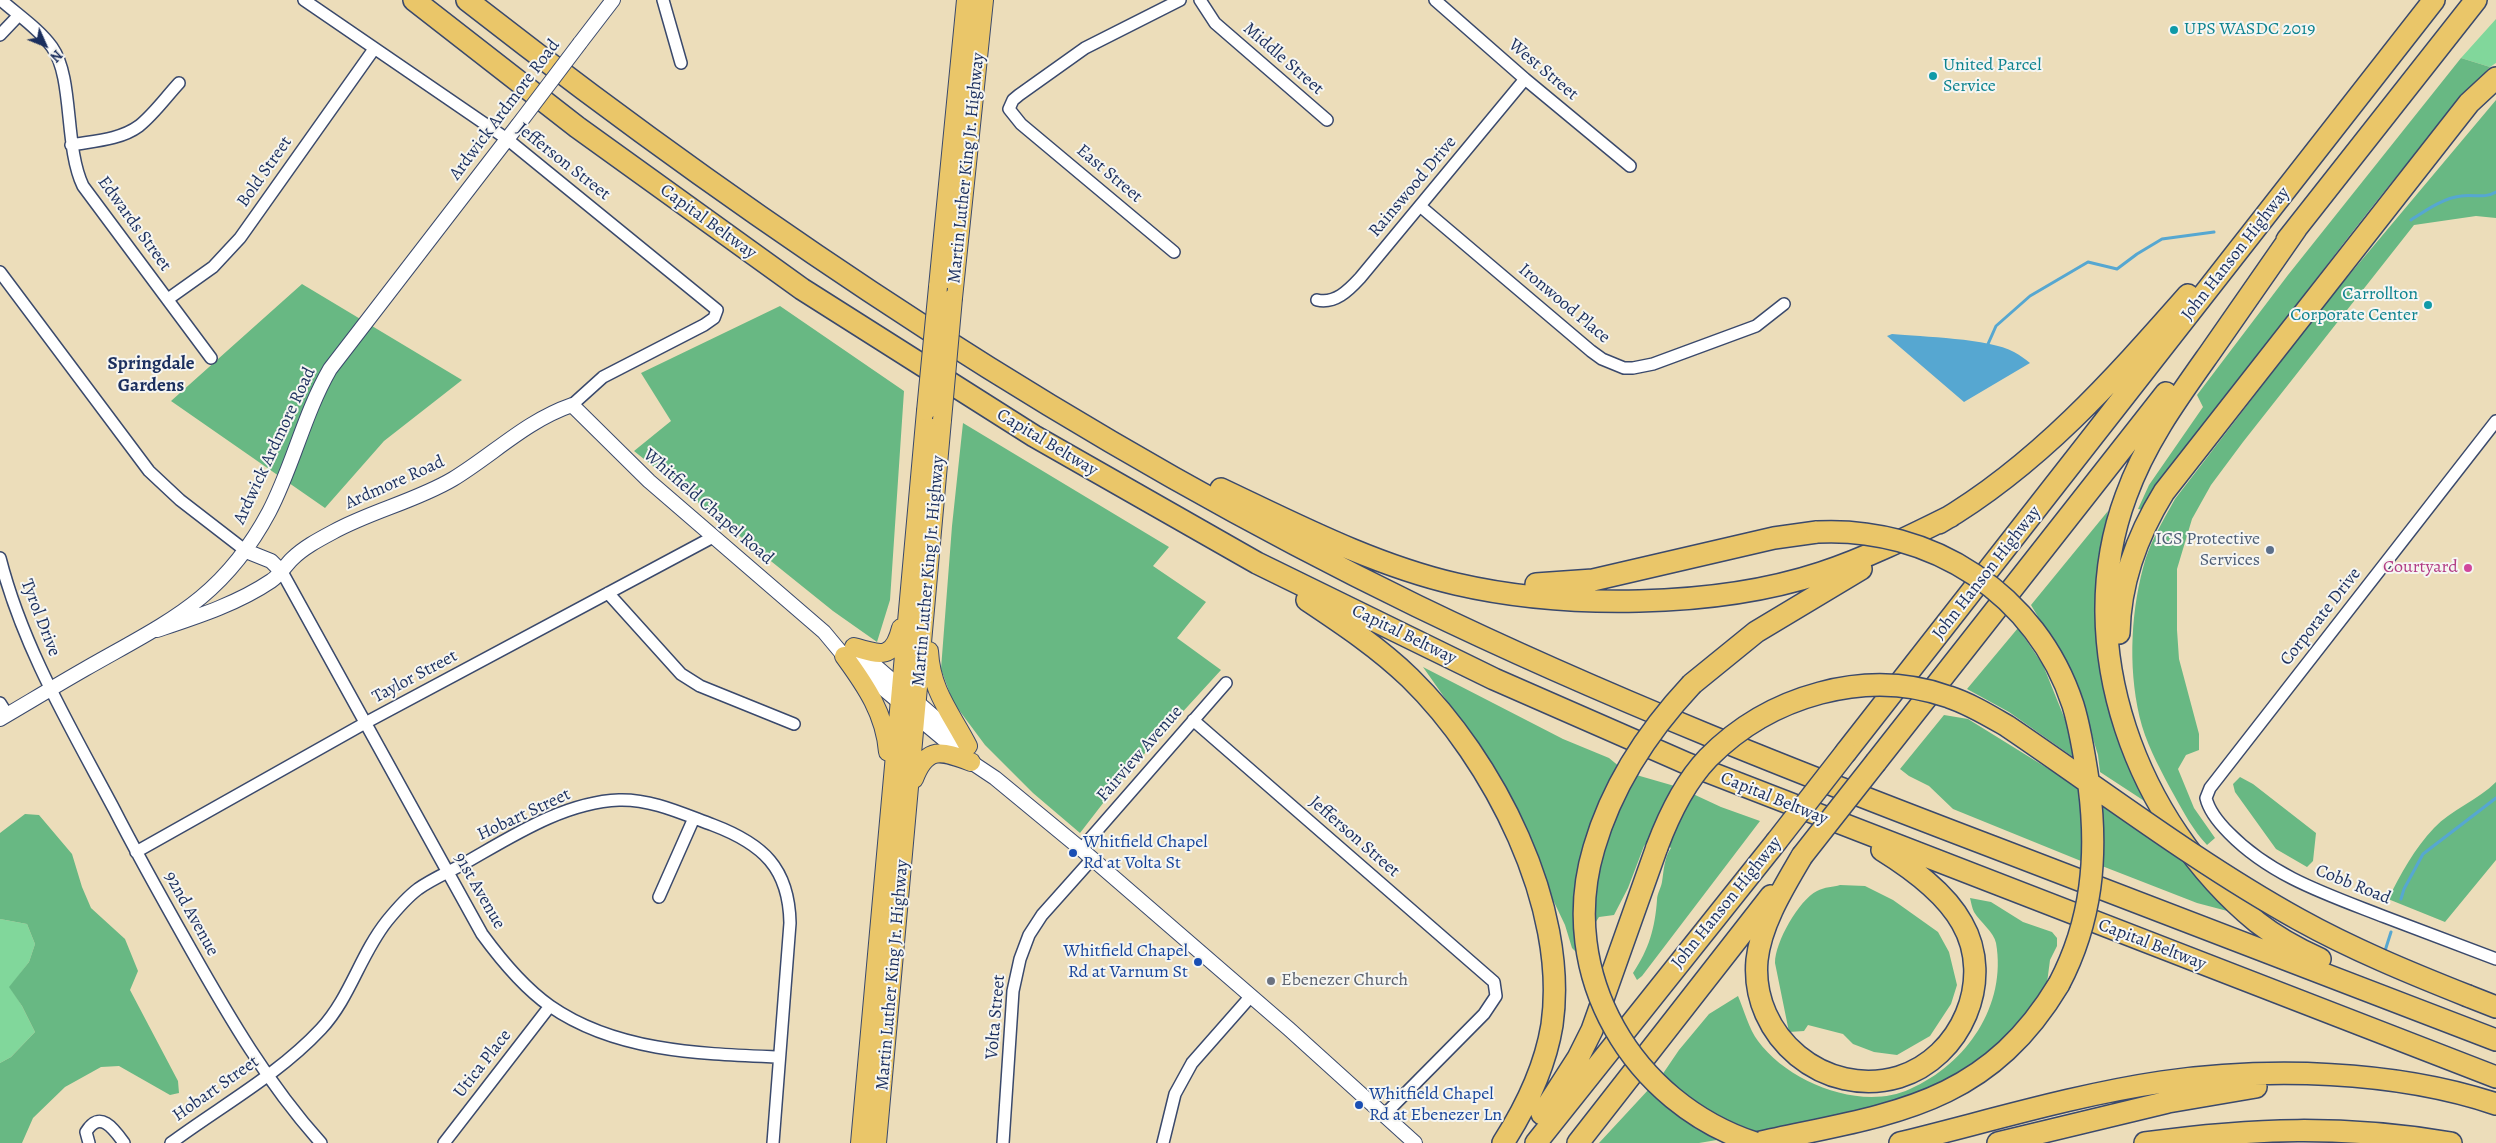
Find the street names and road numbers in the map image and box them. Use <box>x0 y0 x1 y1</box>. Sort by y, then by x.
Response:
street label: Middle Street <box>1238 18 1328 100</box>
street label: Ardwick Ardmore Road <box>445 35 565 185</box>
street label: West Street <box>1504 35 1582 105</box>
street label: Martin Luther King Jr. Highway <box>944 52 990 284</box>
street label: Jefferson Street <box>512 119 614 205</box>
street label: Bold Street <box>233 132 297 212</box>
street label: Rainswood Drive <box>1364 132 1462 242</box>
street label: East Street <box>1072 140 1146 208</box>
street label: Edwards Street <box>92 172 176 276</box>
street label: Capital Beltway <box>656 180 760 264</box>
street label: John Hanson Highway <box>2177 183 2295 325</box>
street label: Ironwood Place <box>1514 259 1614 349</box>
street label: Ardwick Ardmore Road <box>229 364 321 528</box>
street label: Capital Beltway <box>993 404 1101 482</box>
street label: Whitfield Chapel Road <box>638 444 778 570</box>
street label: Ardmore Road <box>342 452 448 514</box>
street label: Martin Luther King Jr. Highway <box>908 455 950 687</box>
street label: John Hanson Highway <box>1928 502 2046 644</box>
street label: Corporate Drive <box>2276 564 2366 670</box>
street label: Tyrol Drive <box>15 576 65 660</box>
street label: Capital Beltway <box>1348 600 1460 670</box>
street label: Taylor Street <box>369 646 461 708</box>
street label: Fairview Avenue <box>1092 702 1188 806</box>
street label: Capital Beltway <box>1717 768 1831 830</box>
street label: Hobart Street <box>474 784 574 846</box>
street label: Jefferson Street <box>1304 792 1404 882</box>
street label: John Hanson Highway <box>1667 833 1787 973</box>
street label: 91st Avenue <box>448 849 510 933</box>
street label: Martin Luther King Jr. Highway <box>872 859 914 1091</box>
street label: Cobb Road <box>2312 860 2394 910</box>
street label: 92nd Avenue <box>159 868 223 960</box>
street label: Capital Beltway <box>2095 914 2209 976</box>
street label: Volta Street <box>982 974 1010 1060</box>
street label: Utica Place <box>450 1026 516 1102</box>
street label: Hobart Street <box>169 1051 263 1127</box>

